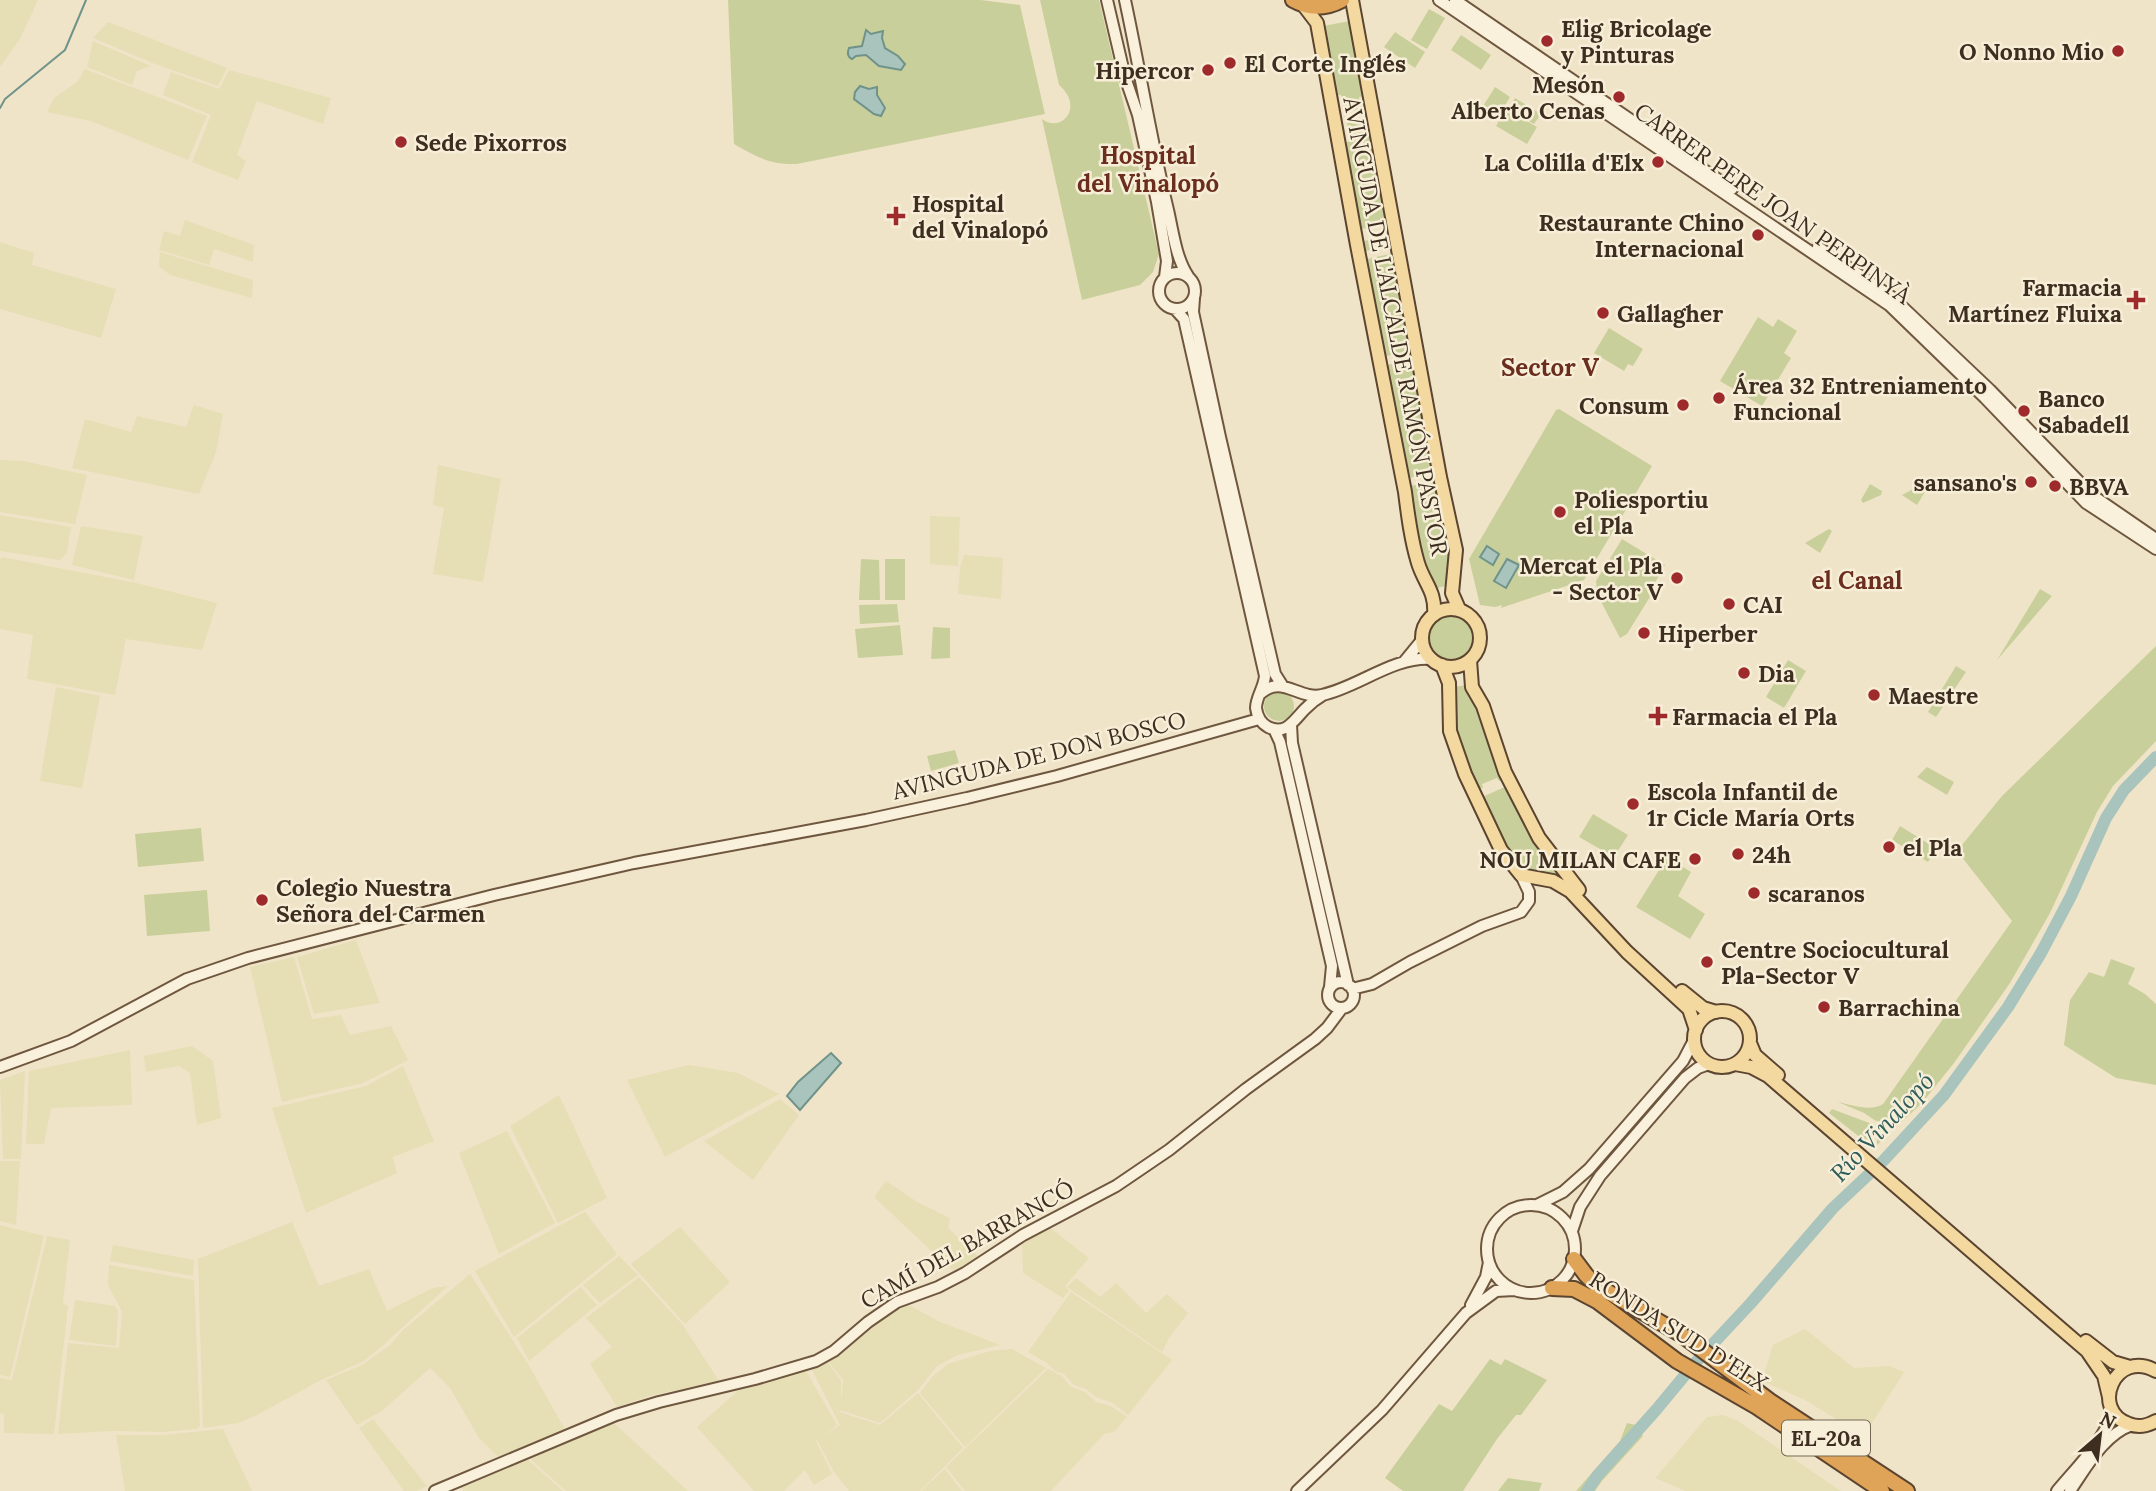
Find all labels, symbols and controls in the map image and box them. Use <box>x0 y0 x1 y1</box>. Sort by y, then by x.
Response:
place label: Elig Bricolage y Pinturas <box>1561 14 1712 69</box>
marker: Elig Bricolage y Pinturas <box>1539 33 1555 49</box>
place label: O Nonno Mio <box>1959 37 2104 66</box>
marker: O Nonno Mio <box>2110 43 2126 59</box>
place label: El Corte Inglés <box>1244 49 1406 78</box>
marker: El Corte Inglés <box>1222 55 1238 71</box>
place label: Hipercor <box>1095 56 1194 85</box>
marker: Hipercor <box>1200 62 1216 78</box>
place label: Mesón Alberto Cenas <box>1451 70 1605 125</box>
marker: Mesón Alberto Cenas <box>1611 89 1627 105</box>
street label: AVINGUDA DE L'ALCALDE RAMÓN PASTOR <box>1337 93 1455 558</box>
street label: CARRER PERE JOAN PERPINYÀ <box>1629 96 1917 310</box>
place label: Sede Pixorros <box>415 128 567 157</box>
marker: Sede Pixorros <box>393 134 409 150</box>
district label: Hospital del Vinalopó <box>1077 140 1219 199</box>
place label: La Colilla d'Elx <box>1484 148 1644 177</box>
marker: La Colilla d'Elx <box>1650 154 1666 170</box>
place label: Hospital del Vinalopó <box>912 189 1048 244</box>
marker: Hospital del Vinalopó <box>886 206 906 226</box>
place label: Restaurante Chino Internacional <box>1538 208 1744 263</box>
marker: Restaurante Chino Internacional <box>1750 227 1766 243</box>
place label: Farmacia Martínez Fluixa <box>1948 273 2122 328</box>
marker: Farmacia Martínez Fluixa <box>2128 292 2144 308</box>
place label: Gallagher <box>1617 299 1723 328</box>
marker: Gallagher <box>1595 305 1611 321</box>
district label: Sector V <box>1501 352 1599 383</box>
place label: Área 32 Entreniamento Funcional <box>1733 371 1987 426</box>
place label: Banco Sabadell <box>2038 384 2129 439</box>
marker: Área 32 Entreniamento Funcional <box>1711 390 1727 406</box>
place label: Consum <box>1579 391 1669 420</box>
marker: Consum <box>1675 397 1691 413</box>
marker: Banco Sabadell <box>2016 403 2032 419</box>
place label: sansano's <box>1914 468 2017 497</box>
place label: BBVA <box>2069 472 2129 501</box>
marker: sansano's <box>2023 474 2039 490</box>
marker: BBVA <box>2047 478 2063 494</box>
place label: Poliesportiu el Pla <box>1574 485 1709 540</box>
marker: Poliesportiu el Pla <box>1552 504 1568 520</box>
place label: Mercat el Pla - Sector V <box>1519 551 1664 606</box>
district label: el Canal <box>1811 565 1903 596</box>
marker: Mercat el Pla - Sector V <box>1669 570 1685 586</box>
place label: CAI <box>1743 590 1783 619</box>
marker: CAI <box>1721 596 1737 612</box>
place label: Hiperber <box>1658 619 1757 648</box>
marker: Hiperber <box>1636 625 1652 641</box>
place label: Dia <box>1758 659 1795 688</box>
marker: Dia <box>1736 665 1752 681</box>
place label: Maestre <box>1888 681 1978 710</box>
marker: Maestre <box>1866 687 1882 703</box>
place label: Farmacia el Pla <box>1672 702 1837 731</box>
street label: AVINGUDA DE DON BOSCO <box>888 704 1189 806</box>
marker: Farmacia el Pla <box>1650 708 1666 724</box>
place label: Escola Infantil de 1r Cicle María Orts <box>1647 777 1855 832</box>
marker: Escola Infantil de 1r Cicle María Orts <box>1625 796 1641 812</box>
place label: el Pla <box>1903 833 1962 862</box>
marker: el Pla <box>1881 839 1897 855</box>
place label: 24h <box>1752 840 1791 869</box>
place label: NOU MILAN CAFE <box>1479 845 1681 874</box>
marker: 24h <box>1730 846 1746 862</box>
marker: NOU MILAN CAFE <box>1687 851 1703 867</box>
place label: Colegio Nuestra Señora del Carmen <box>276 873 486 928</box>
place label: scaranos <box>1768 879 1865 908</box>
marker: scaranos <box>1746 885 1762 901</box>
marker: Colegio Nuestra Señora del Carmen <box>254 892 270 908</box>
place label: Centre Sociocultural Pla-Sector V <box>1721 935 1949 990</box>
marker: Centre Sociocultural Pla-Sector V <box>1699 954 1715 970</box>
place label: Barrachina <box>1838 993 1960 1022</box>
marker: Barrachina <box>1816 999 1832 1015</box>
water label: Río Vinalopó <box>1823 1066 1941 1188</box>
street label: CAMÍ DEL BARRANCÓ <box>855 1173 1079 1315</box>
street label: RONDA SUD D'ELX <box>1584 1264 1775 1398</box>
north arrow <box>2065 1400 2135 1470</box>
text: N <box>2096 1406 2120 1434</box>
road number: EL-20a <box>1782 1420 1870 1456</box>

